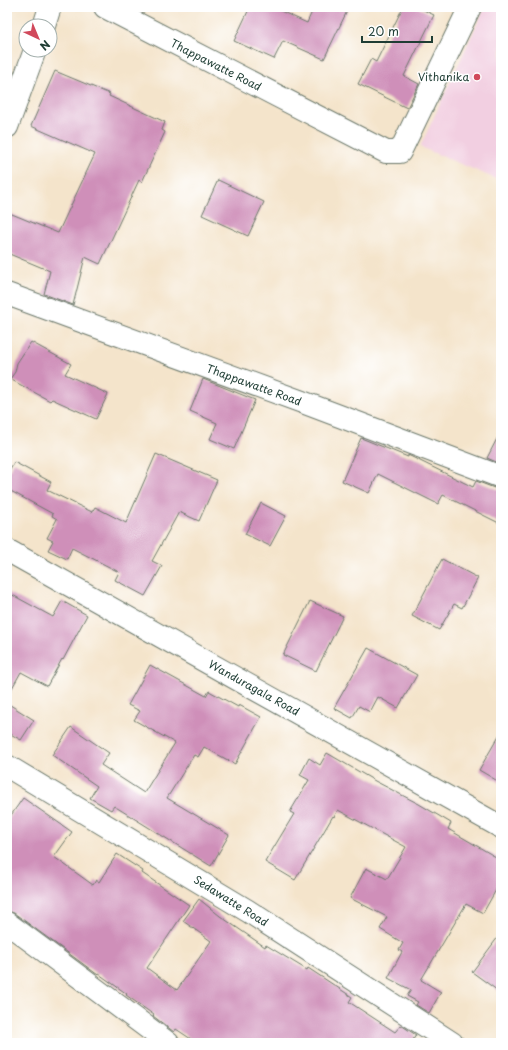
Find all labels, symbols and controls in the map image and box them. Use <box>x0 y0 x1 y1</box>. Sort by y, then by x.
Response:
north arrow <box>18 18 58 58</box>
scale bar <box>362 18 432 44</box>
text: 20 m <box>368 22 399 40</box>
street label: Thappawatte Road <box>168 34 265 95</box>
text: N <box>36 36 54 55</box>
place label: Vithanika <box>418 68 469 85</box>
marker: Vithanika <box>472 72 482 82</box>
street label: Thappawatte Road <box>204 359 304 410</box>
street label: Wanduragala Road <box>206 655 303 720</box>
street label: Sedawatte Road <box>191 871 272 930</box>

